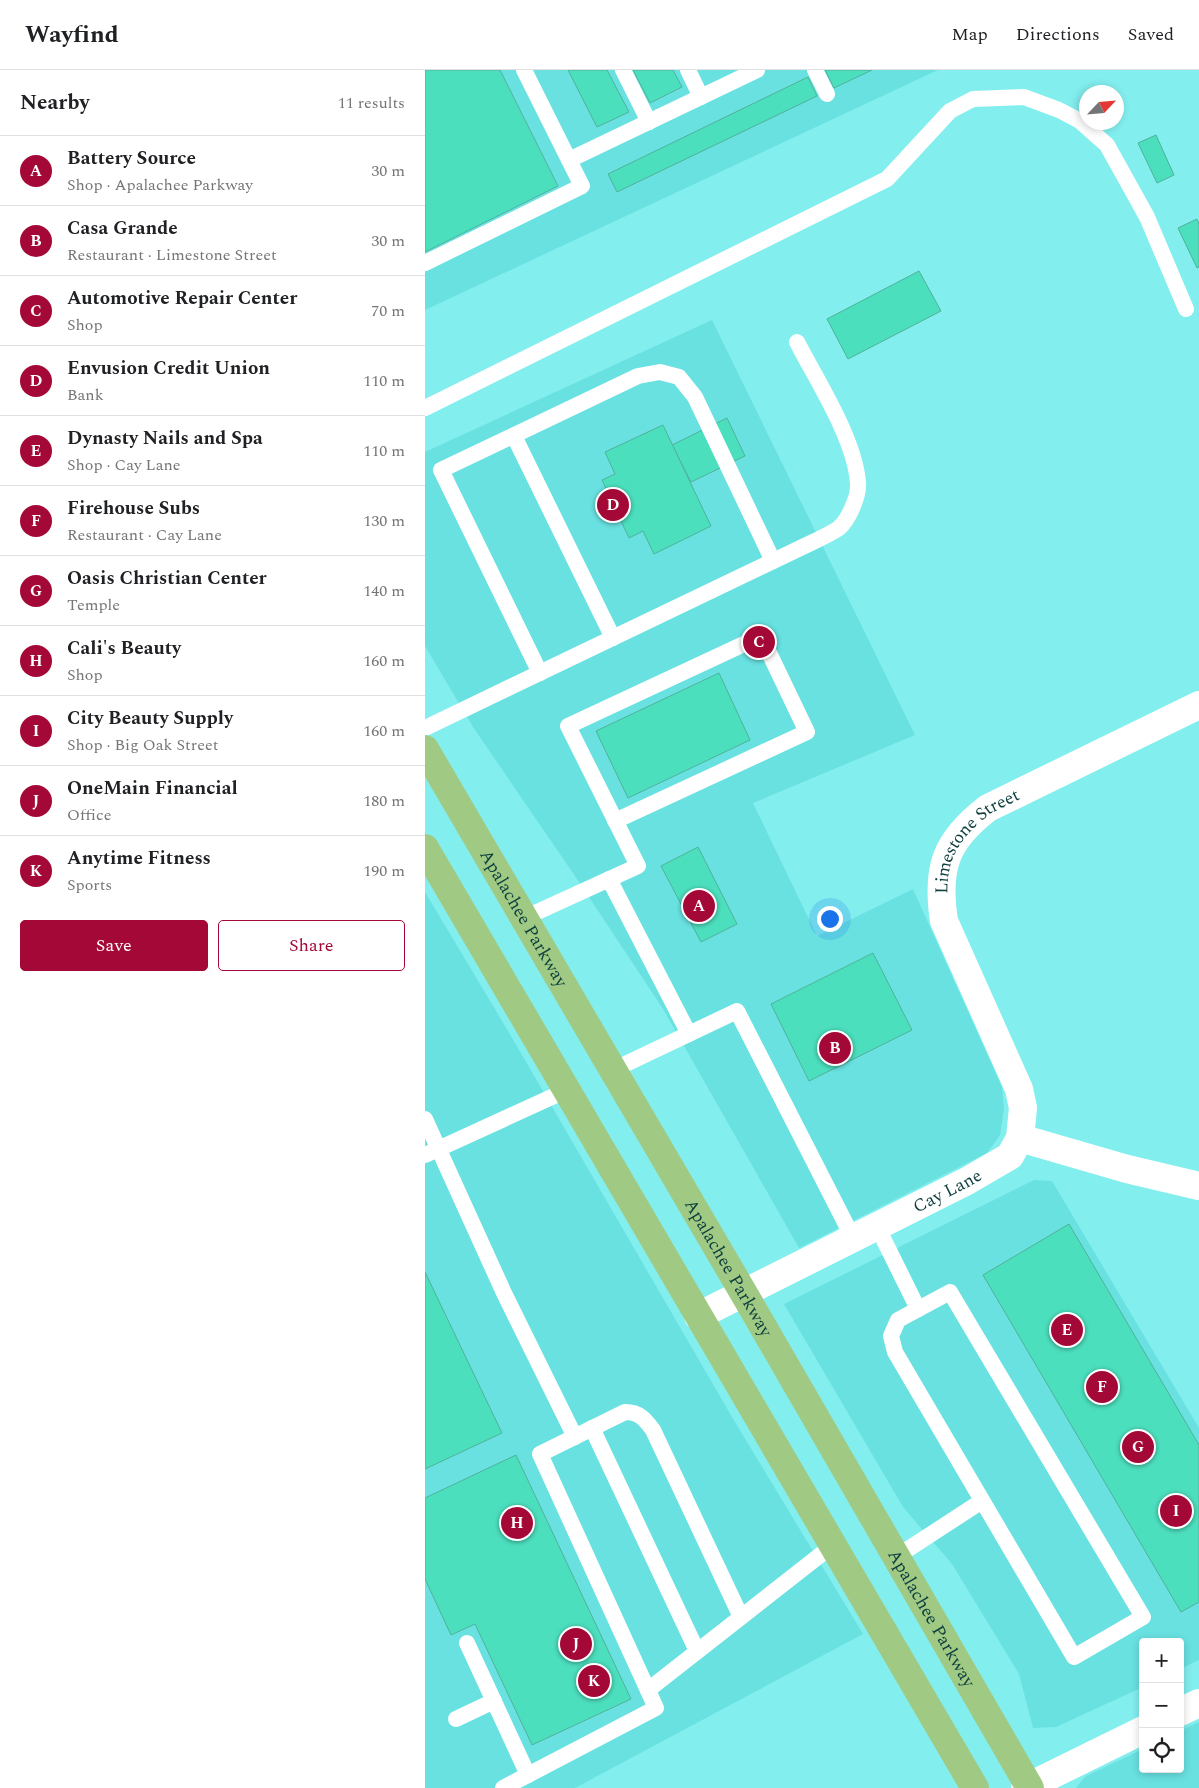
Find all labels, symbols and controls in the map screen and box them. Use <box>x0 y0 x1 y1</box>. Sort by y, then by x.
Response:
text: Wayfind <box>25 17 119 53</box>
text: Map <box>952 21 988 48</box>
text: Directions <box>1016 21 1100 48</box>
text: Saved <box>1128 21 1174 48</box>
north arrow <box>1079 85 1124 130</box>
text: Nearby <box>20 87 90 119</box>
text: 11 results <box>338 91 405 115</box>
text: Battery Source <box>67 144 196 173</box>
text: A <box>30 159 42 183</box>
text: 30 m <box>371 159 405 183</box>
text: Shop · Apalachee Parkway <box>67 173 253 197</box>
text: Casa Grande <box>67 214 178 243</box>
text: B <box>30 229 42 253</box>
text: 30 m <box>371 229 405 253</box>
text: Restaurant · Limestone Street <box>67 243 277 267</box>
text: Automotive Repair Center <box>67 284 297 313</box>
text: C <box>30 299 42 323</box>
text: 70 m <box>371 299 405 323</box>
text: Shop <box>67 313 103 337</box>
text: Envusion Credit Union <box>67 354 270 383</box>
text: D <box>30 369 42 393</box>
text: 110 m <box>363 369 405 393</box>
text: Bank <box>67 383 104 407</box>
text: Dynasty Nails and Spa <box>67 424 263 453</box>
text: E <box>31 439 41 463</box>
text: 110 m <box>363 439 405 463</box>
text: Shop · Cay Lane <box>67 453 181 477</box>
pin: D <box>597 486 629 524</box>
text: Firehouse Subs <box>67 494 200 523</box>
text: F <box>31 509 41 533</box>
text: 130 m <box>363 509 405 533</box>
text: Restaurant · Cay Lane <box>67 523 222 547</box>
text: Oasis Christian Center <box>67 564 267 593</box>
text: G <box>30 579 42 603</box>
text: 140 m <box>363 579 405 603</box>
text: Temple <box>67 593 120 617</box>
pin: C <box>743 623 775 661</box>
text: Cali's Beauty <box>67 634 181 663</box>
text: H <box>29 649 43 673</box>
text: 160 m <box>363 649 405 673</box>
text: Shop <box>67 663 103 687</box>
text: City Beauty Supply <box>67 704 233 733</box>
text: I <box>33 719 39 743</box>
text: 160 m <box>363 719 405 743</box>
text: Shop · Big Oak Street <box>67 733 218 757</box>
text: OneMain Financial <box>67 774 238 803</box>
street label: Limestone Street <box>928 782 1024 894</box>
text: J <box>33 789 39 813</box>
text: 180 m <box>363 789 405 813</box>
text: Office <box>67 803 111 827</box>
text: Anytime Fitness <box>67 844 211 873</box>
street label: Apalachee Parkway <box>473 844 575 994</box>
text: K <box>30 859 42 883</box>
text: 190 m <box>363 859 405 883</box>
text: Sports <box>67 873 112 897</box>
pin: A <box>683 887 715 925</box>
your location <box>817 906 843 932</box>
button: Save <box>20 920 208 971</box>
button: Share <box>218 920 405 971</box>
pin: B <box>819 1029 851 1067</box>
street label: Cay Lane <box>908 1162 987 1220</box>
street label: Apalachee Parkway <box>677 1194 780 1343</box>
pin: E <box>1051 1311 1083 1349</box>
pin: F <box>1086 1368 1118 1406</box>
pin: G <box>1122 1428 1154 1466</box>
pin: I <box>1160 1492 1192 1530</box>
pin: H <box>501 1504 533 1542</box>
street label: Apalachee Parkway <box>881 1544 983 1694</box>
pin: J <box>560 1625 592 1663</box>
map controls <box>1139 1638 1184 1773</box>
button: + <box>1139 1638 1184 1683</box>
pin: K <box>578 1662 610 1700</box>
button: − <box>1139 1683 1184 1728</box>
button: locate <box>1139 1728 1184 1773</box>

